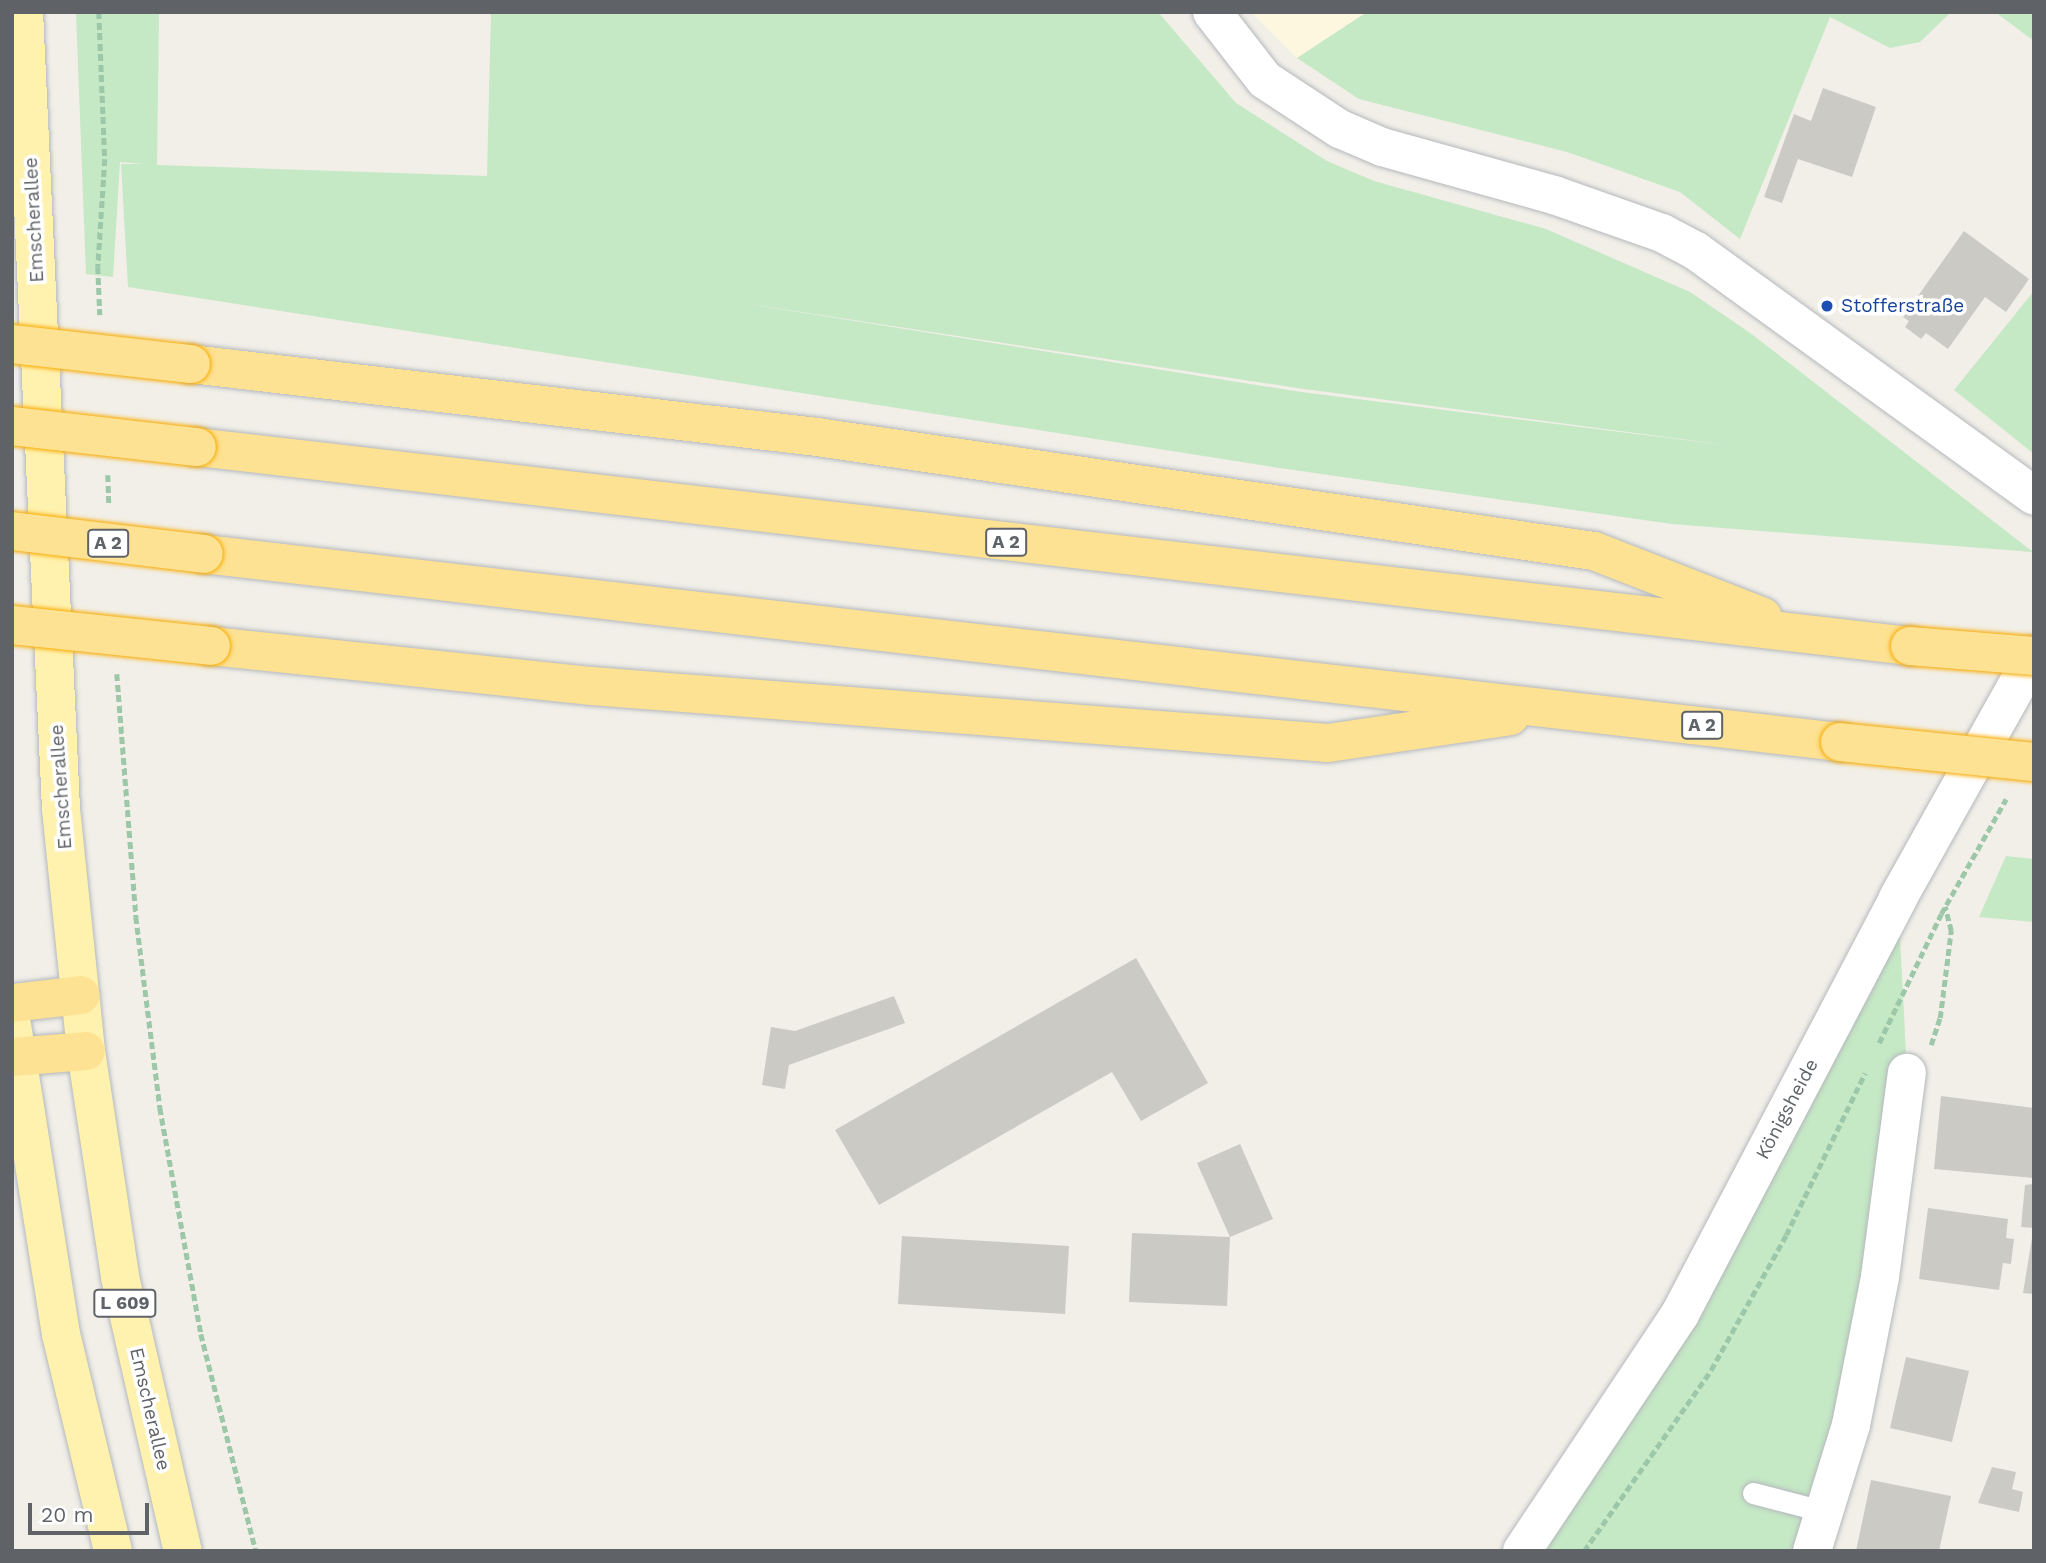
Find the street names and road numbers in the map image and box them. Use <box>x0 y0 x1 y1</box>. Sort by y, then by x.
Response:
street label: Emscherallee <box>19 157 49 283</box>
road number: A 2 <box>85 528 131 558</box>
road number: A 2 <box>983 528 1029 556</box>
road number: A 2 <box>1679 710 1725 740</box>
street label: Emscherallee <box>45 724 77 850</box>
street label: Königsheide <box>1751 1055 1823 1163</box>
road number: L 609 <box>92 1288 158 1318</box>
street label: Emscherallee <box>125 1345 175 1473</box>

